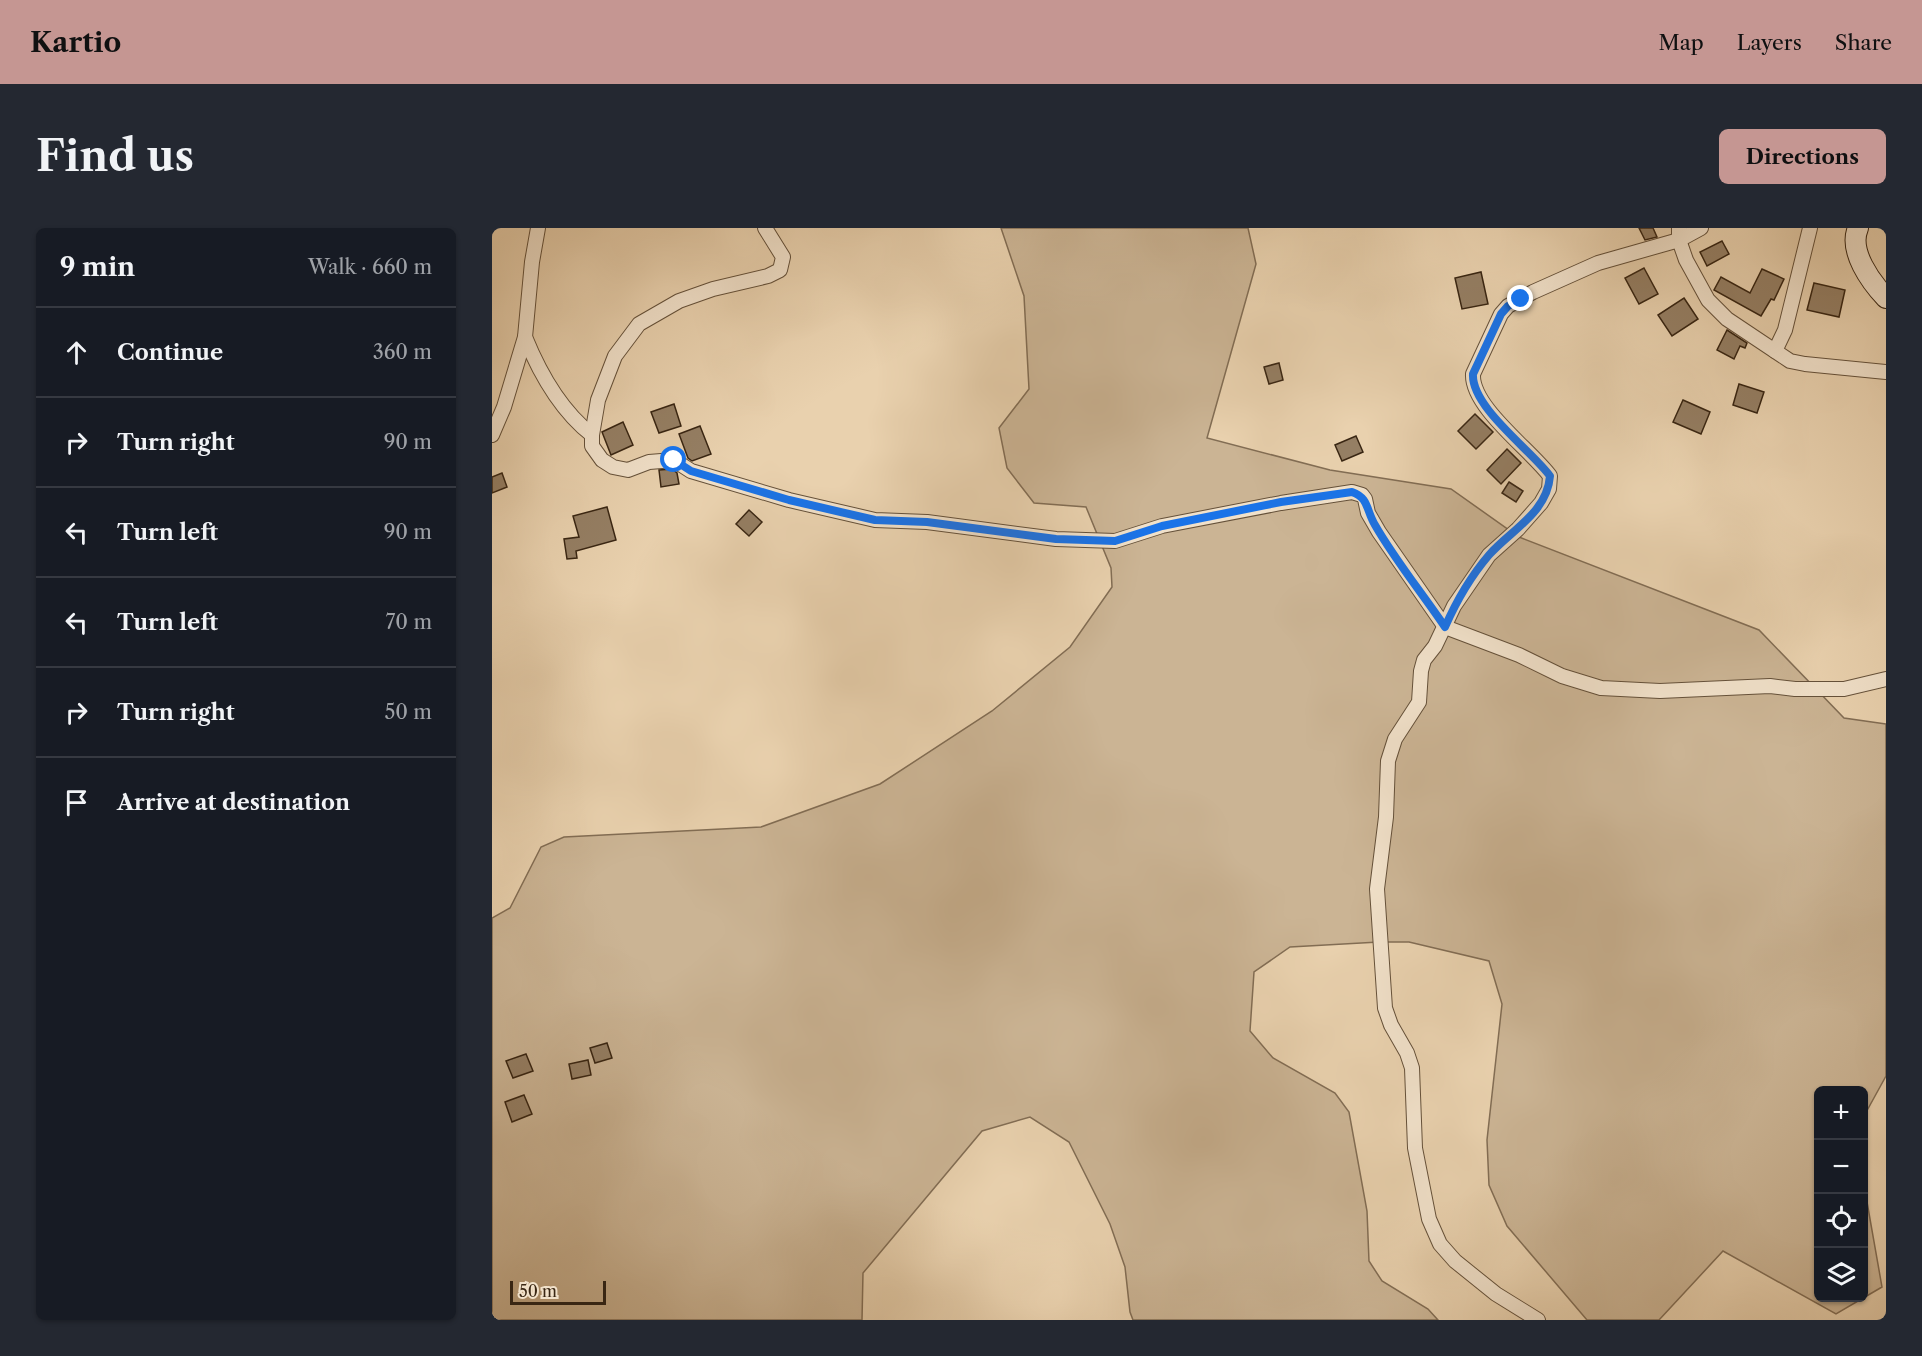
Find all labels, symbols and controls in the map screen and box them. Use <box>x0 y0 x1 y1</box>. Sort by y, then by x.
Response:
text: Kartio <box>30 25 121 59</box>
text: Map <box>1659 30 1704 55</box>
text: Layers <box>1737 30 1802 55</box>
text: Share <box>1835 30 1892 55</box>
button: Directions <box>1719 129 1886 184</box>
text: Find us <box>36 130 194 182</box>
text: 9 min <box>60 251 135 283</box>
text: Walk · 660 m <box>308 255 432 279</box>
route end <box>1507 285 1533 311</box>
icon: ahead <box>60 336 93 369</box>
text: Continue <box>117 339 223 366</box>
text: 360 m <box>373 340 432 364</box>
icon: right <box>60 426 93 459</box>
text: Turn right <box>117 429 235 456</box>
text: 90 m <box>384 430 432 454</box>
route start <box>660 446 686 472</box>
icon: left <box>60 516 93 549</box>
text: Turn left <box>117 519 218 546</box>
text: 90 m <box>384 520 432 544</box>
icon: left <box>60 606 93 639</box>
text: Turn left <box>117 609 218 636</box>
text: 70 m <box>386 610 432 634</box>
icon: right <box>60 696 93 729</box>
text: Turn right <box>117 699 235 726</box>
text: 50 m <box>385 700 432 724</box>
icon: arrive <box>60 786 93 819</box>
text: Arrive at destination <box>117 789 350 816</box>
map controls <box>1814 1086 1868 1302</box>
button: + <box>1814 1086 1868 1140</box>
button: − <box>1814 1140 1868 1194</box>
button: locate <box>1814 1194 1868 1248</box>
button: layers <box>1814 1248 1868 1302</box>
scale bar <box>510 1278 606 1306</box>
text: 50 m <box>519 1281 557 1301</box>

